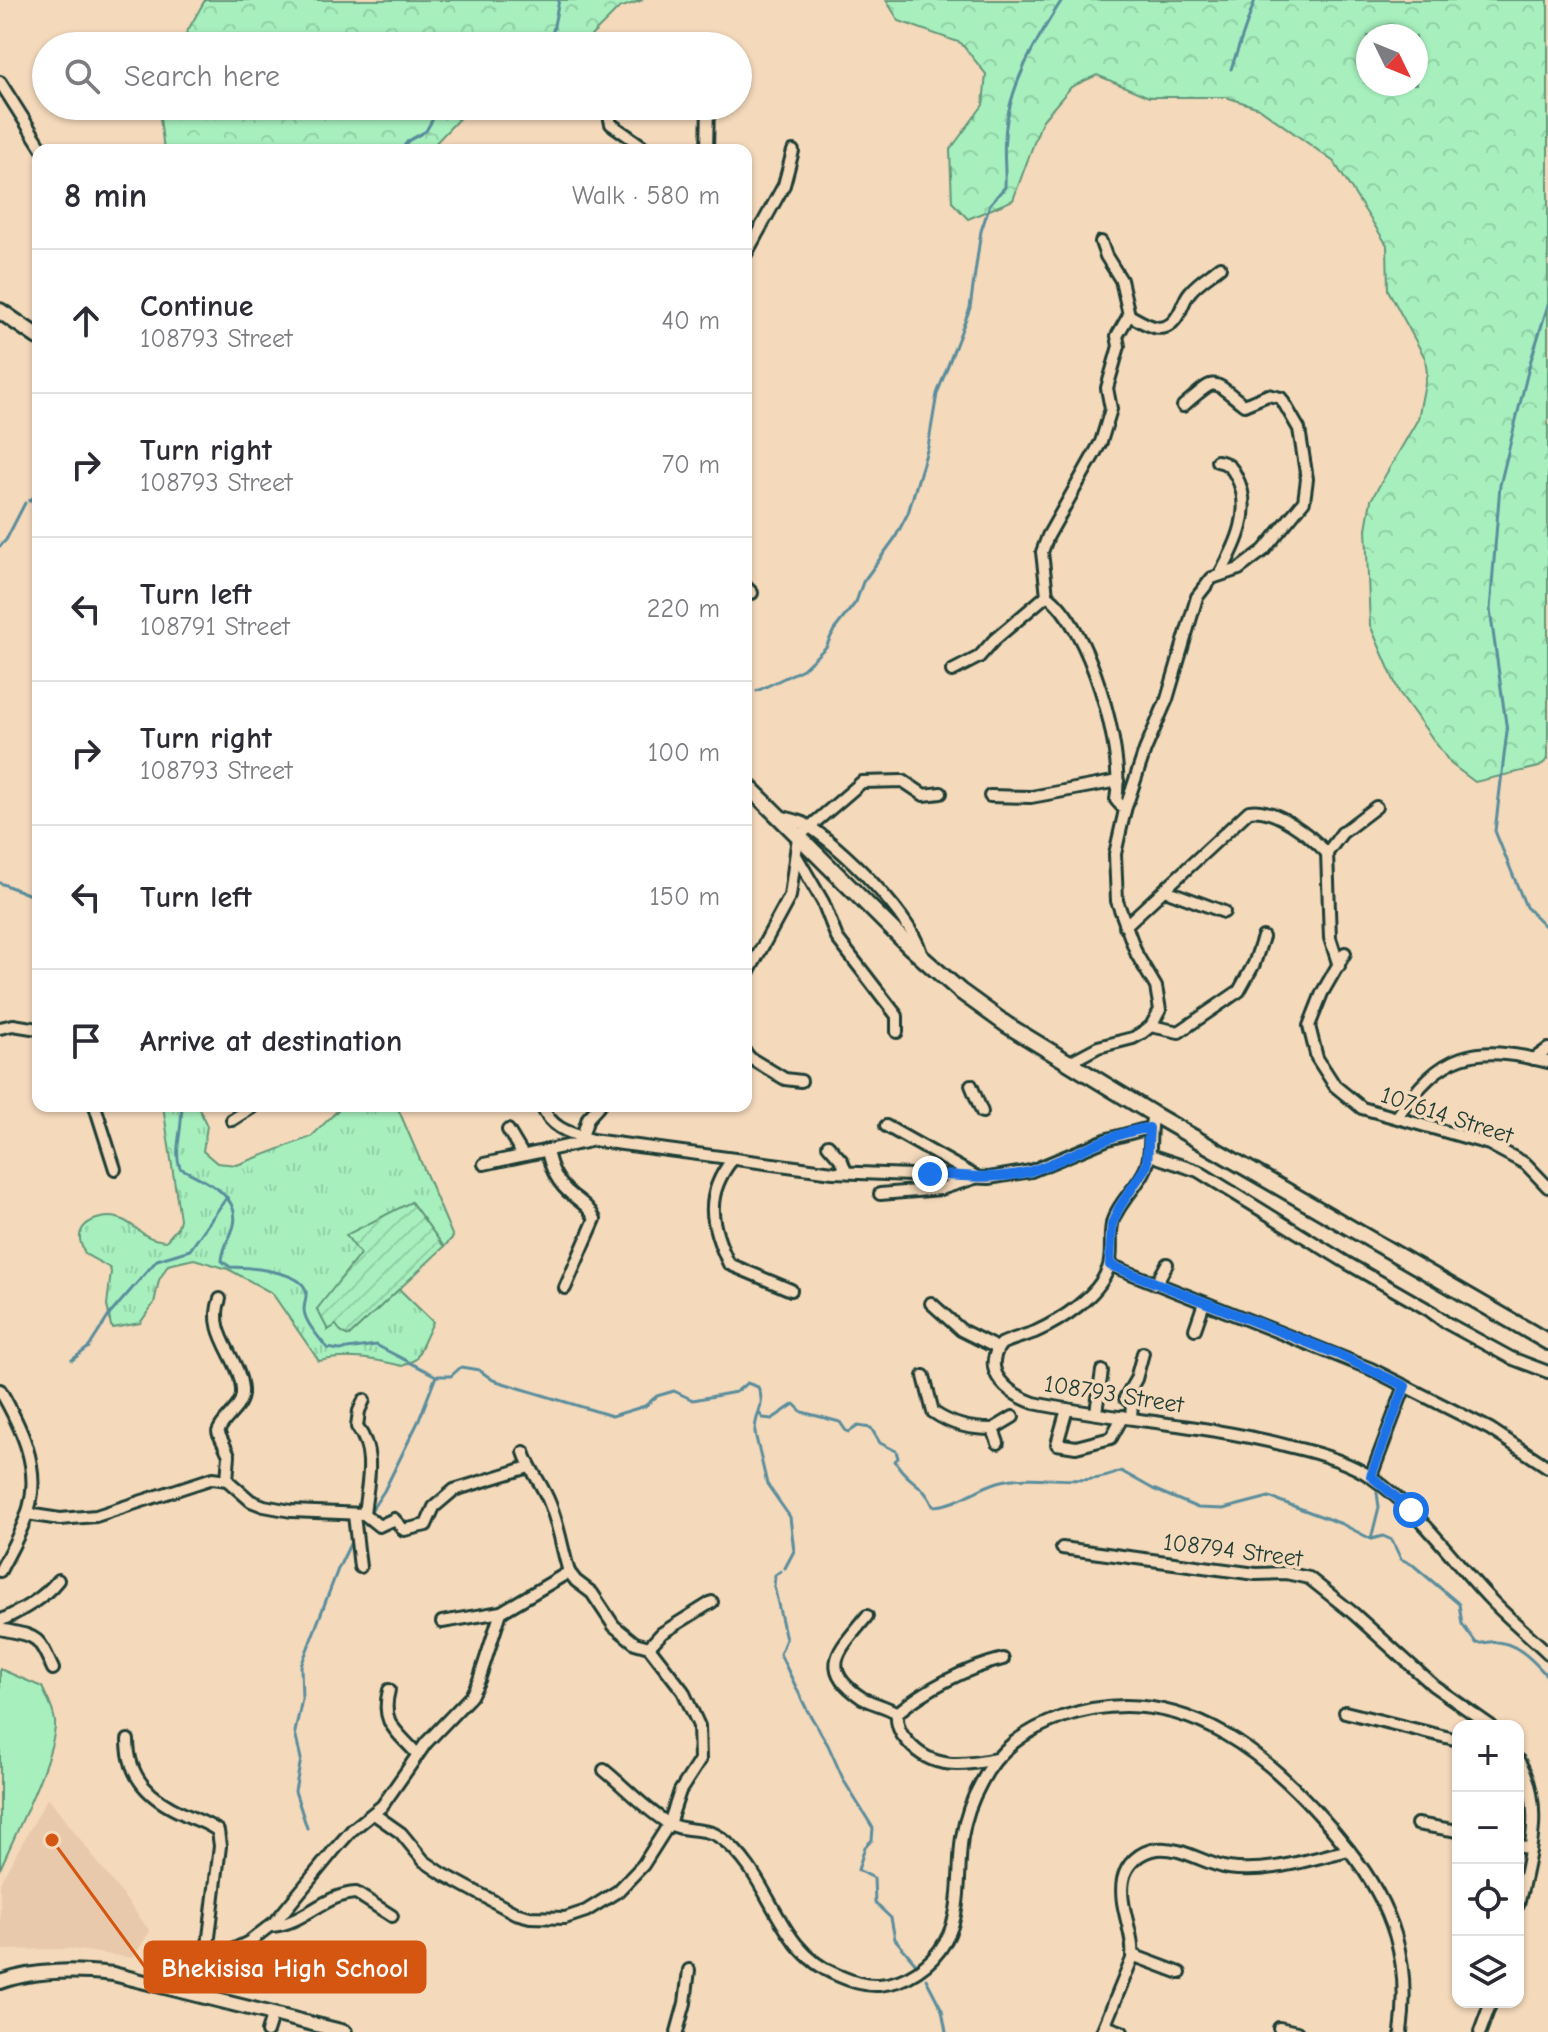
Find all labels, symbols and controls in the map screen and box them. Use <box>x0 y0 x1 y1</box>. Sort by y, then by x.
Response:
north arrow <box>1356 24 1428 96</box>
search box <box>32 32 752 120</box>
icon: search <box>60 54 104 98</box>
text: Search here <box>124 59 280 94</box>
text: 8 min <box>64 176 147 216</box>
text: Walk · 580 m <box>572 181 720 211</box>
text: Continue <box>140 289 254 324</box>
icon: ahead <box>64 299 108 343</box>
text: 40 m <box>661 306 720 336</box>
text: 108793 Street <box>140 324 293 354</box>
text: Turn right <box>140 433 272 468</box>
icon: right <box>64 443 108 487</box>
text: 70 m <box>662 450 720 480</box>
text: 108793 Street <box>140 468 293 498</box>
text: Turn left <box>140 577 252 612</box>
icon: left <box>64 587 108 631</box>
text: 220 m <box>647 594 720 624</box>
text: 108791 Street <box>140 612 290 642</box>
text: Turn right <box>140 721 272 756</box>
icon: right <box>64 731 108 775</box>
text: 100 m <box>648 738 720 768</box>
text: 108793 Street <box>140 756 293 786</box>
icon: left <box>64 875 108 919</box>
text: Turn left <box>140 880 252 915</box>
text: 150 m <box>650 882 720 912</box>
icon: arrive <box>64 1019 108 1063</box>
text: Arrive at destination <box>140 1024 402 1059</box>
street label: 107614 Street <box>1377 1080 1518 1150</box>
route end <box>912 1156 948 1192</box>
street label: 108793 Street <box>1042 1369 1187 1419</box>
route start <box>1393 1492 1429 1528</box>
street label: 108794 Street <box>1162 1528 1305 1573</box>
map controls <box>1452 1720 1524 2008</box>
button: + <box>1452 1720 1524 1792</box>
button: − <box>1452 1792 1524 1864</box>
button: locate <box>1452 1864 1524 1936</box>
button: layers <box>1452 1936 1524 2008</box>
callout: Bhekisisa High School <box>145 1942 425 1992</box>
text: Bhekisisa High School <box>161 1954 409 1984</box>

